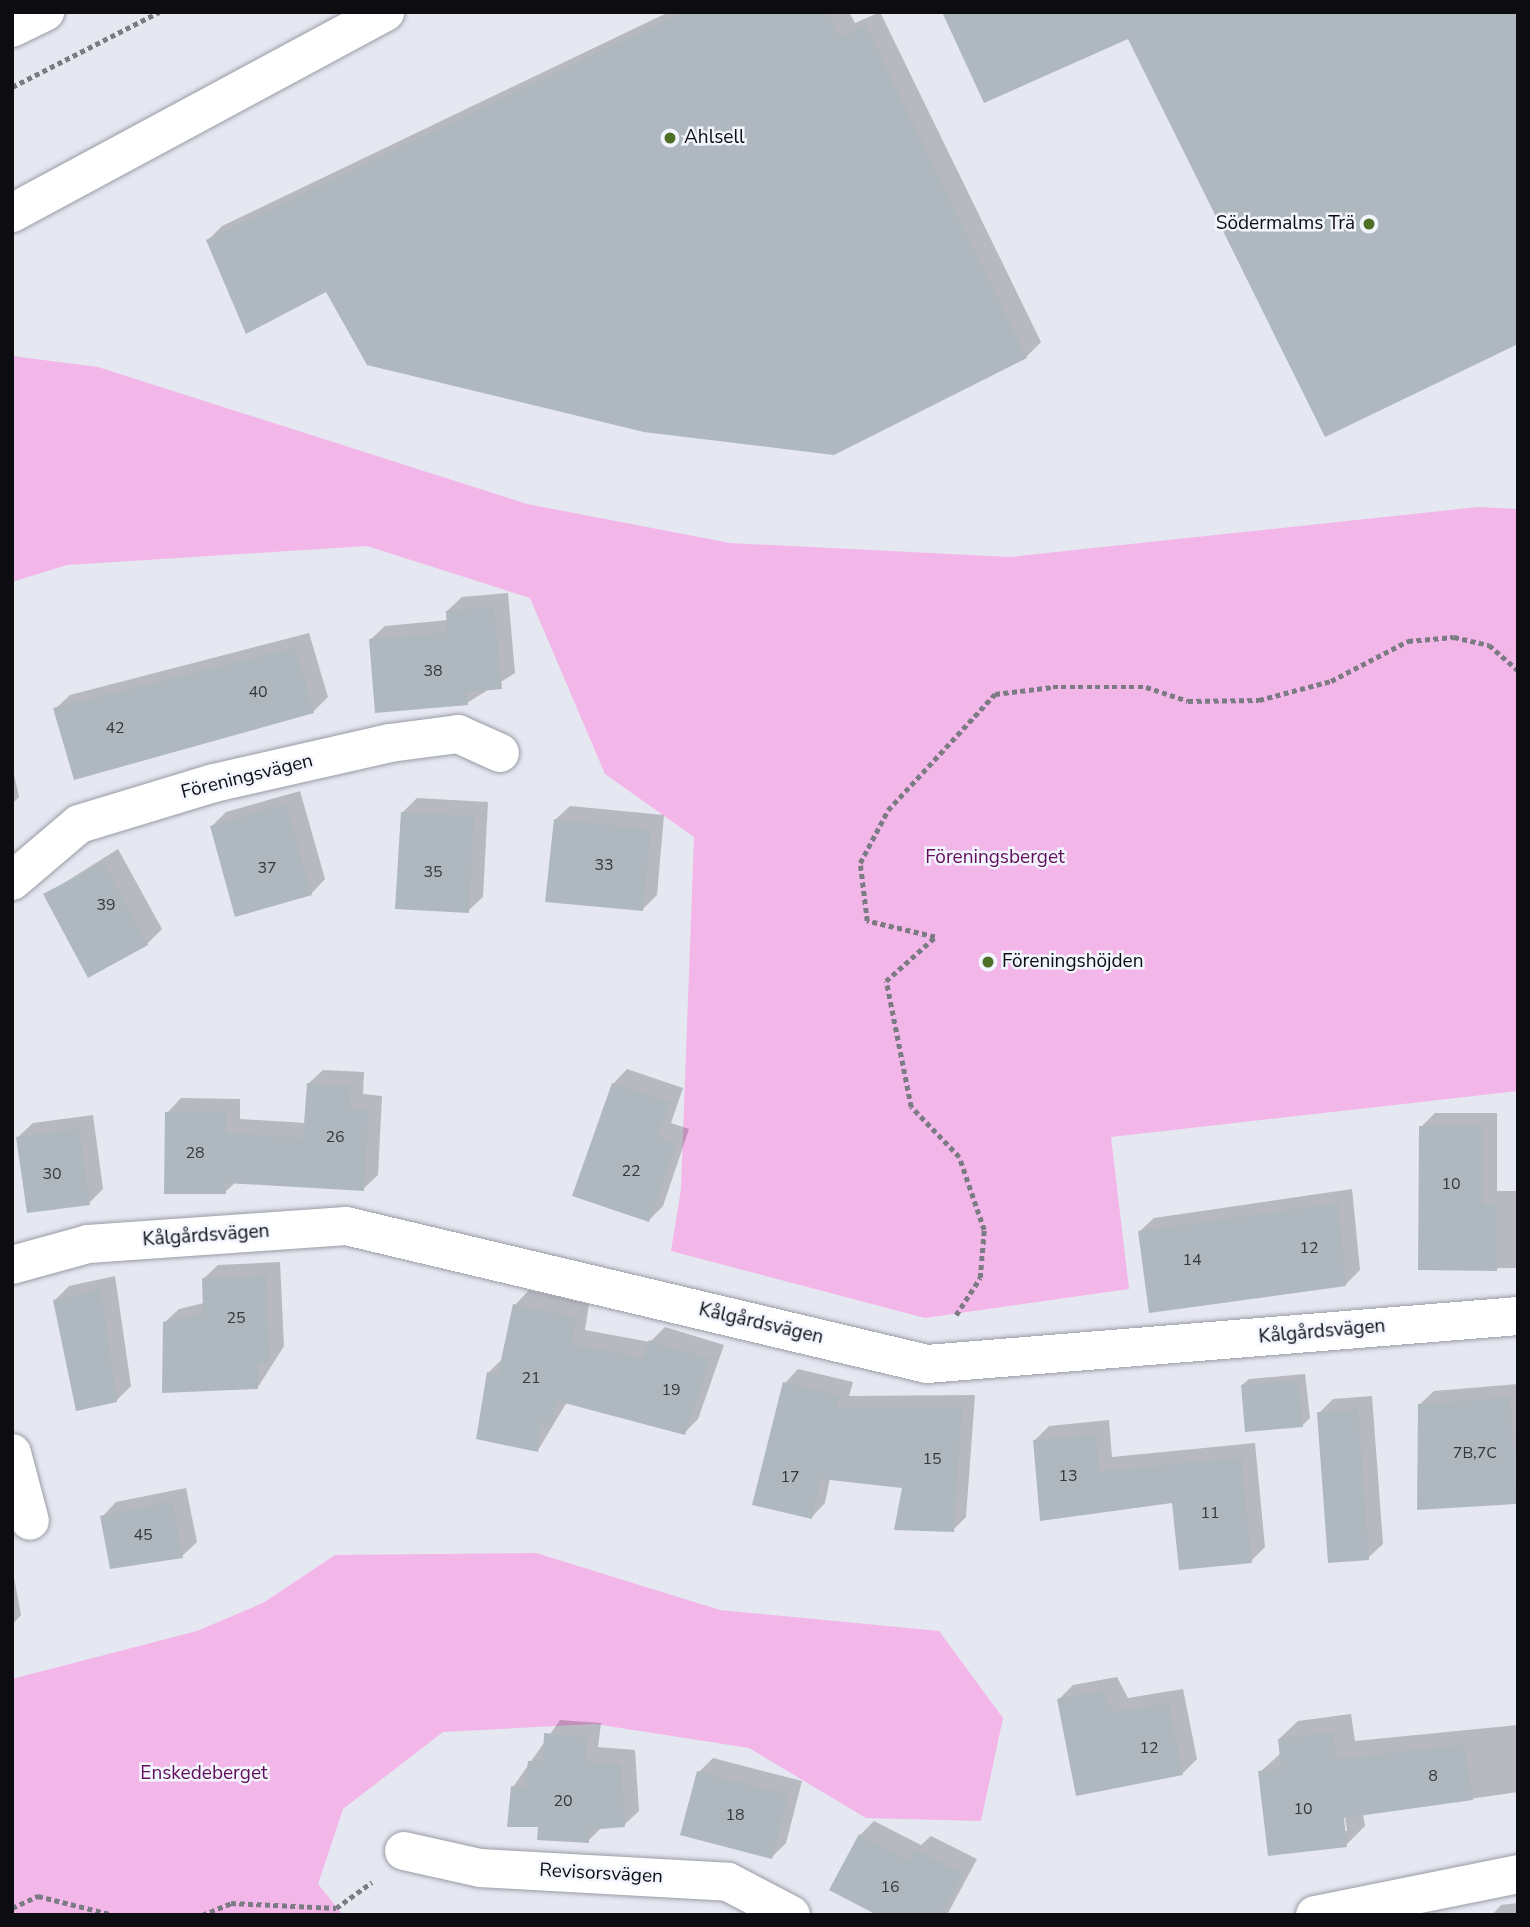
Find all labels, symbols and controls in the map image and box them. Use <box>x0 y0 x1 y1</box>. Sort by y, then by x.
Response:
place label: Ahlsell <box>684 127 745 149</box>
marker: Ahlsell <box>662 130 678 146</box>
place label: Södermalms Trä <box>1216 213 1355 235</box>
marker: Södermalms Trä <box>1361 216 1377 232</box>
house number: 38 <box>423 661 443 681</box>
house number: 40 <box>248 682 268 702</box>
house number: 42 <box>105 718 125 738</box>
street label: Föreningsvägen <box>179 750 315 804</box>
park label: Föreningsberget <box>925 847 1065 869</box>
house number: 33 <box>594 855 614 875</box>
house number: 37 <box>257 858 277 878</box>
house number: 35 <box>423 862 443 882</box>
house number: 39 <box>96 895 116 915</box>
place label: Föreningshöjden <box>1002 951 1143 973</box>
marker: Föreningshöjden <box>980 954 996 970</box>
house number: 26 <box>325 1127 345 1147</box>
house number: 28 <box>185 1143 205 1163</box>
house number: 22 <box>621 1161 641 1181</box>
house number: 30 <box>42 1164 62 1184</box>
house number: 10 <box>1441 1174 1461 1194</box>
street label: Kålgårdsvägen <box>142 1220 270 1252</box>
house number: 12 <box>1299 1238 1319 1258</box>
house number: 14 <box>1182 1250 1202 1270</box>
street label: Kålgårdsvägen <box>697 1299 825 1349</box>
house number: 25 <box>226 1308 246 1328</box>
street label: Kålgårdsvägen <box>1258 1315 1386 1349</box>
house number: 21 <box>521 1368 541 1388</box>
house number: 19 <box>661 1380 681 1400</box>
house number: 7B,7C <box>1453 1443 1497 1463</box>
house number: 15 <box>922 1449 942 1469</box>
house number: 13 <box>1058 1466 1078 1486</box>
house number: 17 <box>780 1467 800 1487</box>
house number: 11 <box>1200 1503 1220 1523</box>
house number: 45 <box>133 1525 153 1545</box>
house number: 12 <box>1139 1738 1159 1758</box>
park label: Enskedeberget <box>140 1763 268 1785</box>
house number: 8 <box>1428 1766 1438 1786</box>
house number: 20 <box>553 1791 573 1811</box>
house number: 10 <box>1293 1799 1313 1819</box>
house number: 18 <box>725 1805 745 1825</box>
street label: Revisorsvägen <box>539 1859 663 1889</box>
house number: 16 <box>880 1877 900 1897</box>

